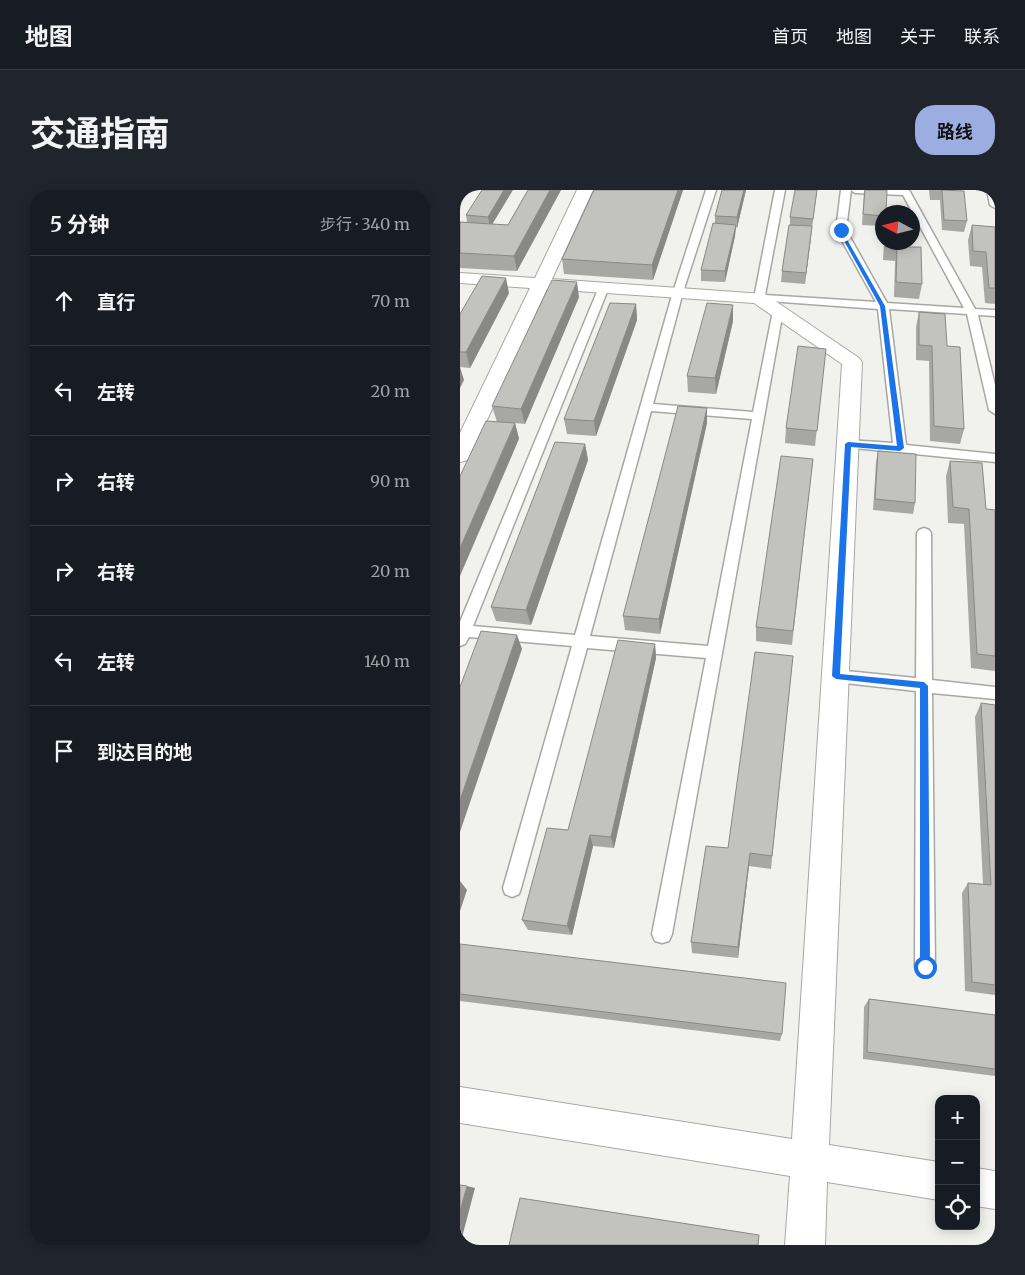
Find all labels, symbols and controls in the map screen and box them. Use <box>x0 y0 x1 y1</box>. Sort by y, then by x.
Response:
text: 地图 <box>25 21 73 52</box>
text: 首页 <box>772 25 808 48</box>
text: 地图 <box>836 25 872 48</box>
text: 关于 <box>900 25 936 48</box>
text: 联系 <box>964 25 1000 48</box>
button: 路线 <box>915 105 995 155</box>
text: 交通指南 <box>30 112 170 156</box>
north arrow <box>875 205 920 250</box>
text: 5 分钟 <box>50 211 109 238</box>
text: 步行 · 340 m <box>320 214 410 234</box>
route end <box>830 219 853 242</box>
icon: ahead <box>50 287 78 315</box>
text: 直行 <box>97 290 135 314</box>
text: 70 m <box>371 291 410 311</box>
icon: left <box>50 377 78 405</box>
text: 左转 <box>97 380 135 404</box>
text: 20 m <box>371 381 410 401</box>
icon: right <box>50 467 78 495</box>
text: 右转 <box>97 470 135 494</box>
text: 90 m <box>370 471 410 491</box>
icon: right <box>50 557 78 585</box>
text: 右转 <box>97 560 135 584</box>
text: 20 m <box>371 561 410 581</box>
icon: left <box>50 647 78 675</box>
text: 左转 <box>97 650 135 674</box>
text: 140 m <box>364 651 410 671</box>
icon: arrive <box>50 737 78 765</box>
text: 到达目的地 <box>97 740 192 764</box>
route start <box>914 956 937 979</box>
map controls <box>935 1095 980 1230</box>
button: + <box>935 1095 980 1140</box>
button: − <box>935 1140 980 1185</box>
button: locate <box>935 1185 980 1230</box>

